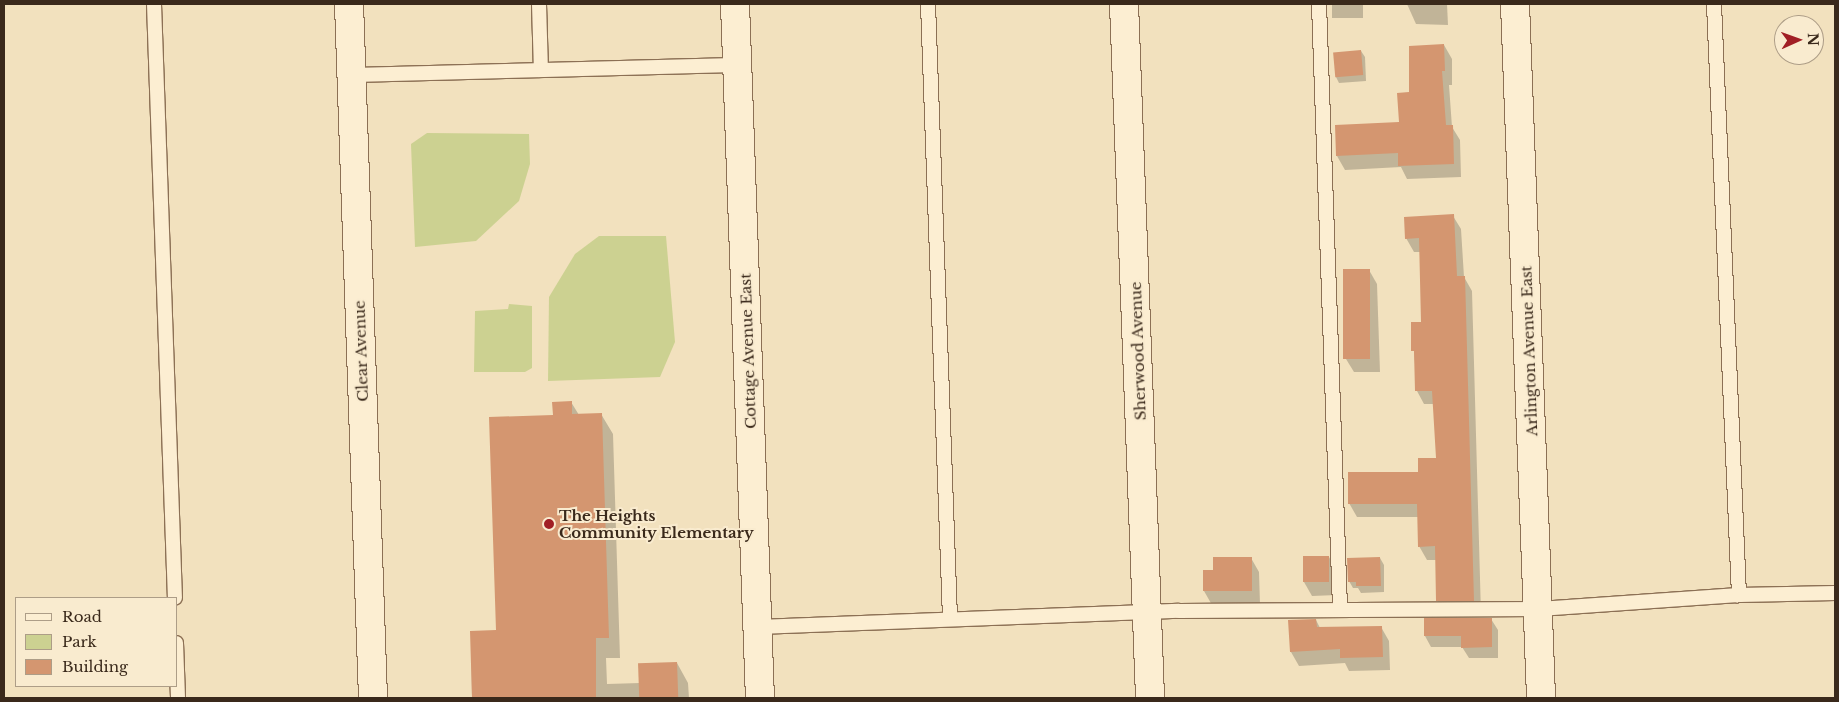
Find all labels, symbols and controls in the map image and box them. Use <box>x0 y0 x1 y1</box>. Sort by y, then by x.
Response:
north arrow <box>1774 15 1824 65</box>
text: N <box>1804 33 1822 46</box>
street label: Arlington Avenue East <box>1517 265 1541 437</box>
street label: Cottage Avenue East <box>736 273 760 429</box>
street label: Sherwood Avenue <box>1127 281 1149 421</box>
street label: Clear Avenue <box>350 300 372 402</box>
place label: The Heights Community Elementary <box>559 506 754 541</box>
marker: The Heights Community Elementary <box>543 518 555 530</box>
legend <box>15 597 178 687</box>
text: Road <box>62 607 102 626</box>
text: Park <box>62 632 97 651</box>
text: Building <box>62 657 128 676</box>

